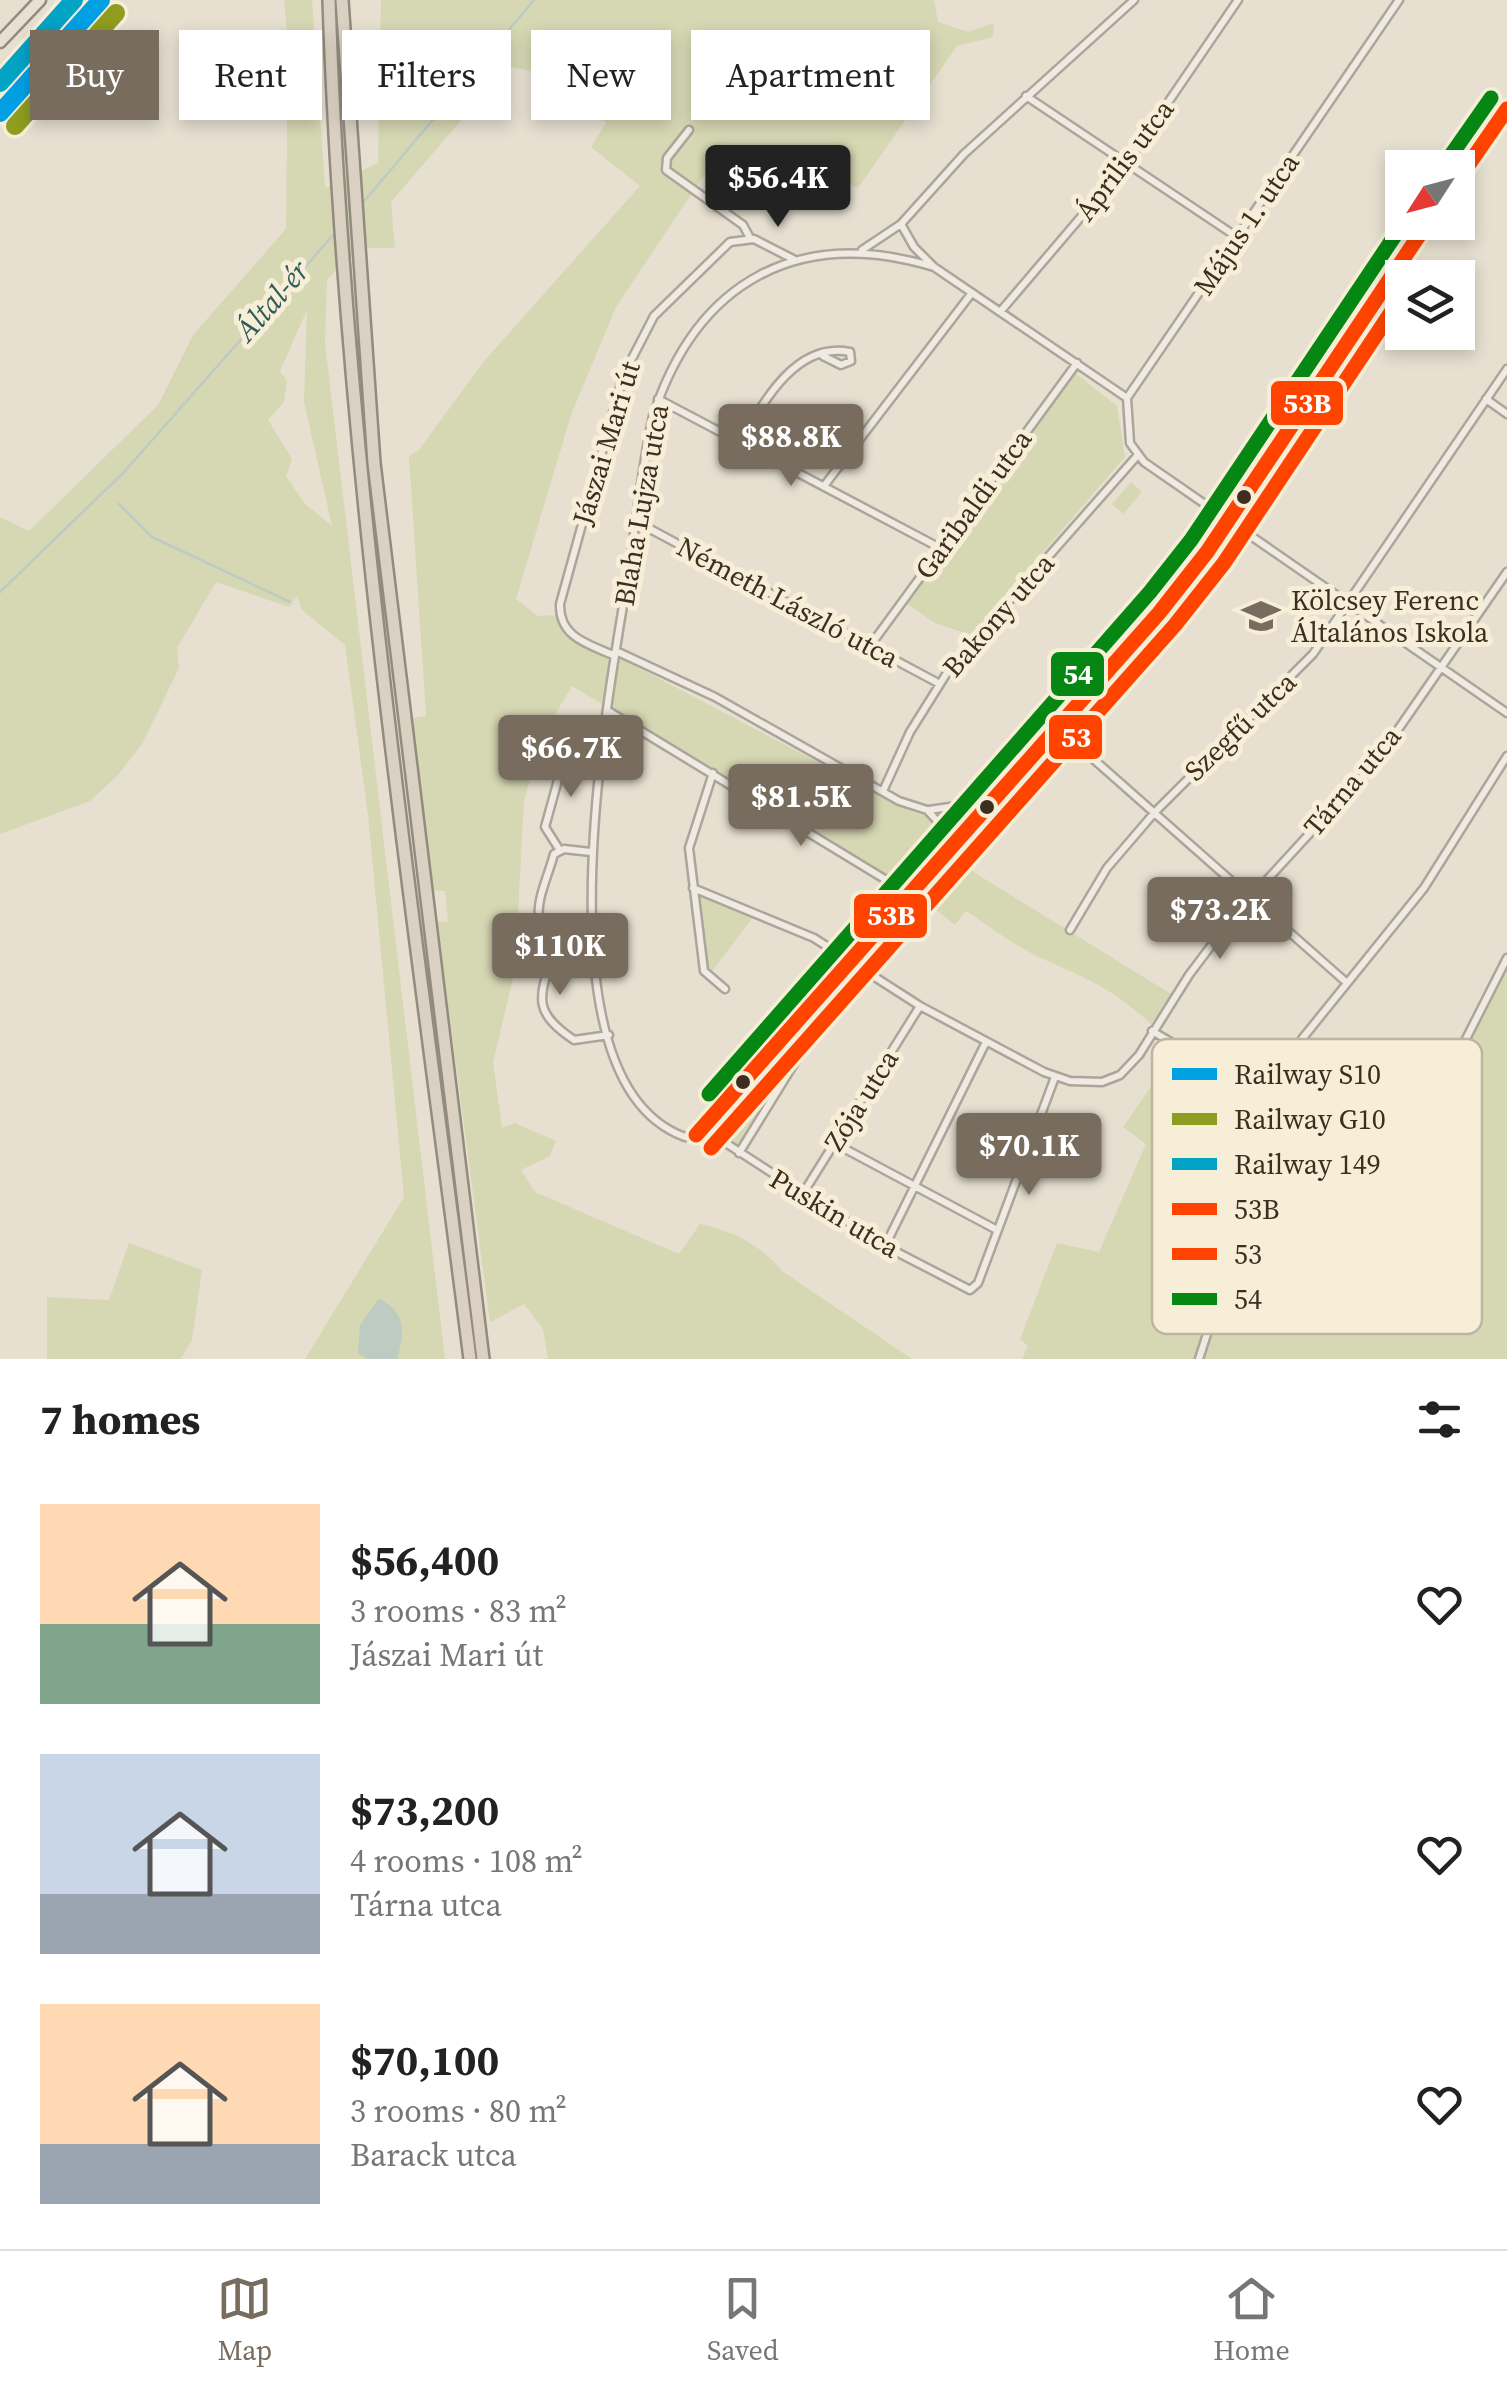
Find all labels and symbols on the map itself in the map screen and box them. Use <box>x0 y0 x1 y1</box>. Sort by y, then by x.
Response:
street label: Április utca <box>1066 91 1183 229</box>
pin: $56.4K <box>697 145 859 230</box>
street label: Május 1. utca <box>1184 145 1308 303</box>
north arrow <box>1385 150 1475 240</box>
water label: Által-ér <box>224 251 319 351</box>
street label: Jászai Mari út <box>563 356 649 530</box>
line badge: 53B <box>1269 379 1345 427</box>
text: 53B <box>1283 384 1331 422</box>
street label: Blaha Lujza utca <box>605 400 678 609</box>
pin: $88.8K <box>710 404 872 489</box>
street label: Garibaldi utca <box>906 421 1041 586</box>
unlabelled marker <box>1234 487 1254 507</box>
street label: Németh László utca <box>671 527 906 677</box>
street label: Bakony utca <box>934 544 1063 685</box>
place label: Kölcsey Ferenc Általános Iskola <box>1291 581 1489 651</box>
school or university icon: Kölcsey Ferenc Általános Iskola <box>1240 595 1282 637</box>
line badge: 54 <box>1049 650 1106 698</box>
text: 54 <box>1063 655 1093 693</box>
street label: Szegfű utca <box>1176 663 1305 789</box>
line badge: 53 <box>1047 713 1104 761</box>
pin: $66.7K <box>490 715 652 800</box>
street label: Tárna utca <box>1295 717 1410 844</box>
text: 53 <box>1061 718 1091 756</box>
pin: $81.5K <box>720 764 882 849</box>
unlabelled marker <box>977 797 997 817</box>
pin: $73.2K <box>1139 877 1301 962</box>
line badge: 53B <box>852 892 929 940</box>
text: 53B <box>867 896 915 934</box>
pin: $110K <box>490 913 630 998</box>
legend <box>1152 1039 1482 1334</box>
street label: Zója utca <box>815 1042 907 1158</box>
text: Railway S10 <box>1234 1055 1381 1093</box>
unlabelled marker <box>733 1072 753 1092</box>
text: Railway G10 <box>1234 1100 1386 1138</box>
pin: $70.1K <box>948 1113 1110 1198</box>
text: Railway 149 <box>1234 1145 1381 1183</box>
street label: Puskin utca <box>763 1159 908 1267</box>
text: 53B <box>1234 1190 1280 1228</box>
text: 53 <box>1234 1235 1262 1273</box>
text: 54 <box>1234 1280 1262 1318</box>

